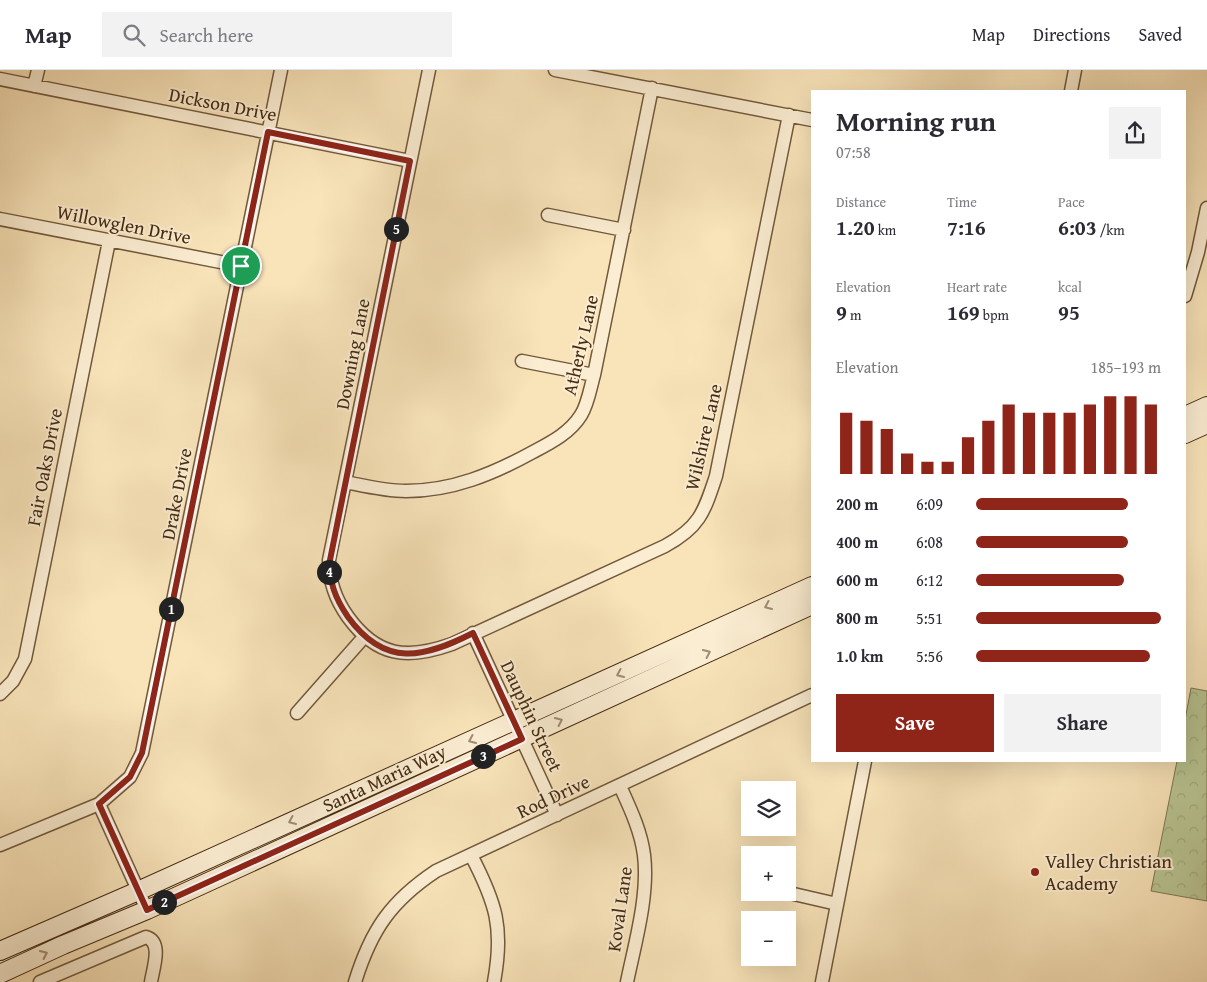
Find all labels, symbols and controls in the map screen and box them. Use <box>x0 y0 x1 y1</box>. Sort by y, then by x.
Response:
search box <box>102 12 452 57</box>
text: Map <box>25 17 72 52</box>
icon: search <box>120 21 148 49</box>
text: Search here <box>160 21 253 49</box>
text: Map <box>972 21 1005 48</box>
text: Directions <box>1033 21 1110 48</box>
text: Saved <box>1138 21 1182 48</box>
street label: Dickson Drive <box>167 80 279 128</box>
text: Morning run <box>836 100 996 141</box>
button: share <box>1109 107 1161 159</box>
text: 07:58 <box>836 140 871 164</box>
text: Distance <box>836 192 886 212</box>
text: Time <box>947 192 977 212</box>
text: Pace <box>1058 192 1085 212</box>
street label: Willowglen Drive <box>54 197 194 251</box>
text: 1.20 <box>836 212 875 243</box>
text: 7:16 <box>947 212 986 243</box>
text: 6:03 <box>1058 212 1097 243</box>
pin: 5 <box>384 216 408 242</box>
text: 5 <box>393 219 400 239</box>
text: km <box>875 220 896 240</box>
text: /km <box>1097 220 1125 240</box>
pin <box>220 245 262 287</box>
icon: arrive <box>227 252 255 280</box>
text: Elevation <box>836 277 891 297</box>
text: Heart rate <box>947 277 1007 297</box>
text: kcal <box>1058 277 1082 297</box>
street label: Atherly Lane <box>555 292 605 398</box>
street label: Downing Lane <box>328 296 376 412</box>
text: 9 <box>836 297 847 328</box>
text: 169 <box>947 297 980 328</box>
text: 95 <box>1058 297 1080 328</box>
text: m <box>847 305 861 325</box>
text: bpm <box>980 305 1009 325</box>
text: Elevation <box>836 355 899 379</box>
text: 185–193 m <box>1091 355 1161 379</box>
street label: Wilshire Lane <box>677 381 729 493</box>
street label: Fair Oaks Drive <box>19 406 69 528</box>
street label: Drake Drive <box>153 446 199 542</box>
text: 200 m <box>836 492 878 516</box>
text: 6:09 <box>916 492 943 516</box>
text: 400 m <box>836 530 878 554</box>
text: 6:08 <box>916 530 943 554</box>
pin: 4 <box>316 560 342 584</box>
text: 4 <box>326 562 333 582</box>
text: 600 m <box>836 568 878 592</box>
text: 6:12 <box>916 568 943 592</box>
pin: 1 <box>158 596 184 622</box>
text: 1 <box>168 599 175 619</box>
one-way arrow <box>764 600 773 611</box>
text: 800 m <box>836 606 878 630</box>
text: 5:51 <box>916 606 943 630</box>
text: 1.0 km <box>836 644 883 668</box>
text: 5:56 <box>916 644 943 668</box>
one-way arrow <box>702 649 711 660</box>
street label: Dauphin Street <box>494 656 570 777</box>
one-way arrow <box>616 667 625 678</box>
button: Save <box>836 694 994 752</box>
button: Share <box>1004 694 1161 752</box>
one-way arrow <box>554 717 563 728</box>
one-way arrow <box>468 734 477 744</box>
street label: Santa Maria Way <box>318 737 451 819</box>
pin: 3 <box>470 744 496 768</box>
text: 3 <box>480 746 487 766</box>
street label: Rod Drive <box>512 767 594 825</box>
map controls <box>741 781 796 966</box>
button: layers <box>741 781 796 836</box>
one-way arrow <box>288 815 297 826</box>
button: + <box>741 846 796 901</box>
place label: Valley Christian Academy <box>1045 847 1172 897</box>
street label: Koval Lane <box>599 864 639 954</box>
marker: Valley Christian Academy <box>1029 866 1041 878</box>
pin: 2 <box>152 890 176 914</box>
text: 2 <box>161 892 168 912</box>
button: − <box>741 911 796 966</box>
one-way arrow <box>39 949 48 960</box>

